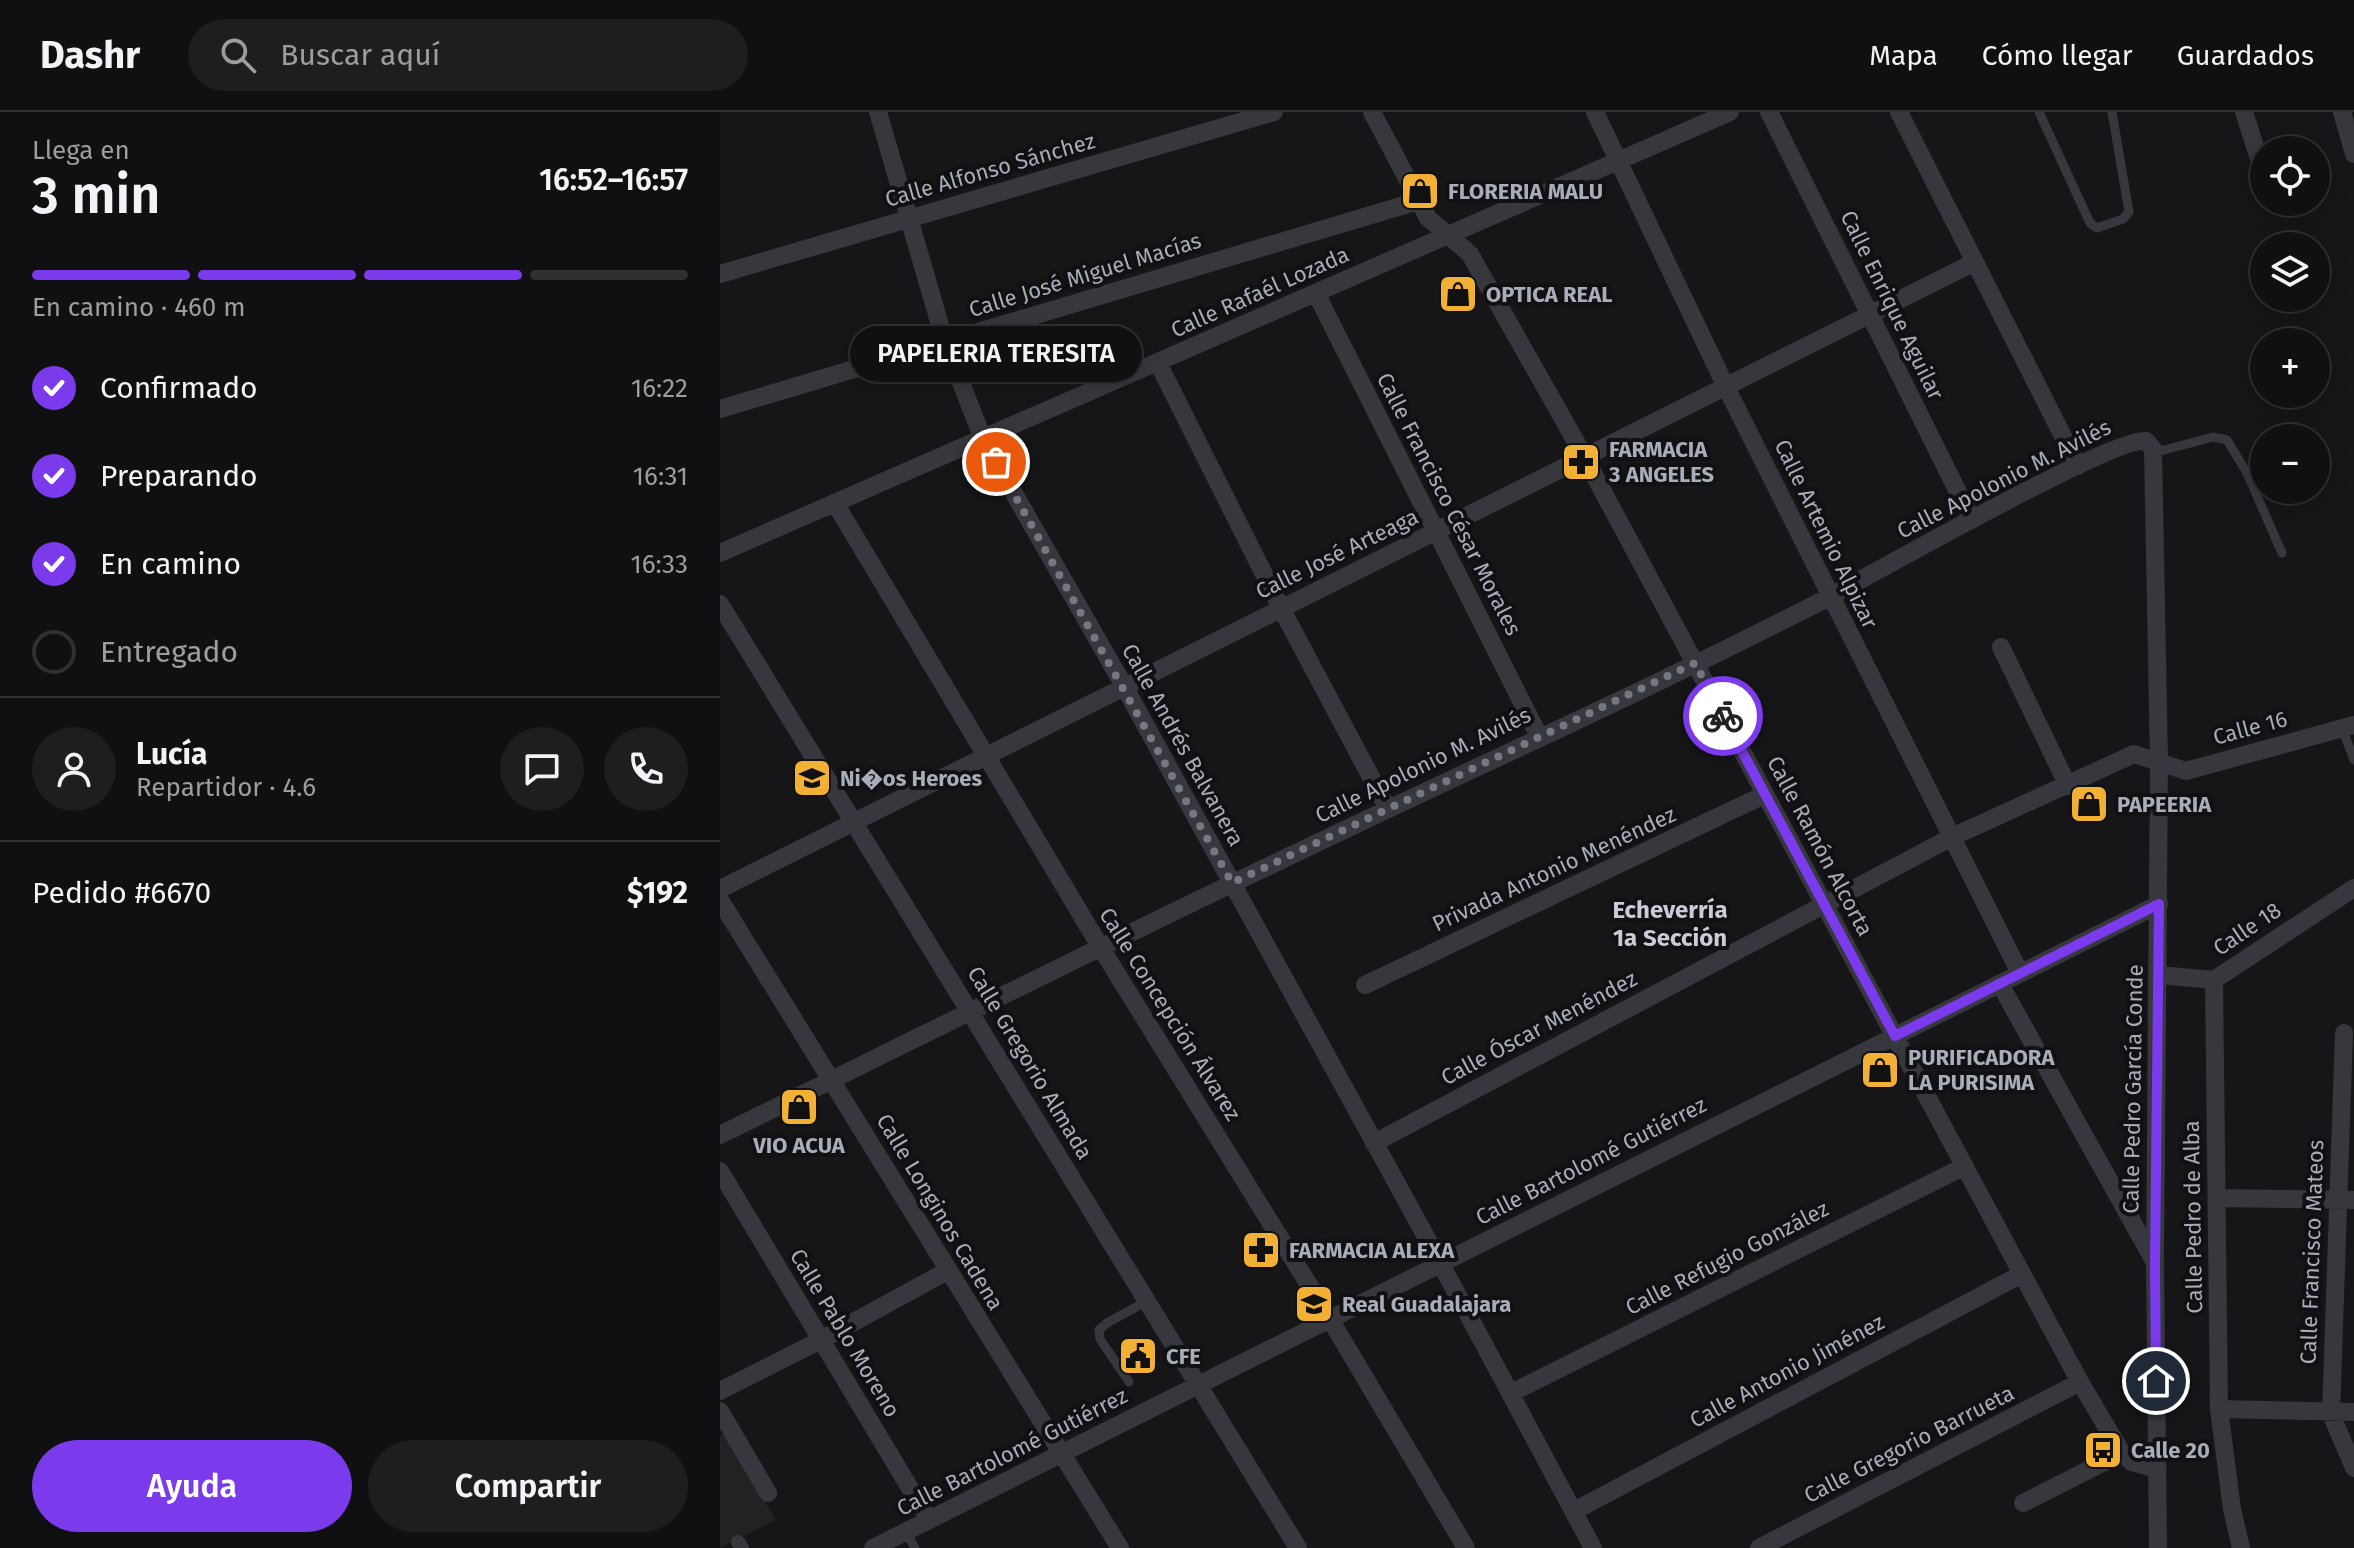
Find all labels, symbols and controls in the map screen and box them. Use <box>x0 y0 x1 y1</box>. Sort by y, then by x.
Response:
search box <box>188 19 748 91</box>
text: Dashr <box>40 32 140 78</box>
icon: search <box>216 33 260 77</box>
text: Buscar aquí <box>280 37 440 73</box>
text: Mapa <box>1869 39 1938 72</box>
text: Cómo llegar <box>1982 39 2133 72</box>
text: Guardados <box>2177 39 2314 72</box>
street label: Calle Alfonso Sánchez <box>882 127 1098 213</box>
text: Llega en <box>32 135 130 166</box>
map controls <box>2250 136 2330 504</box>
button: locate <box>2250 136 2330 216</box>
text: 16:52–16:57 <box>539 162 688 198</box>
text: 3 min <box>32 164 160 227</box>
shop icon: FLORERIA MALU <box>1399 170 1441 212</box>
place label: FLORERIA MALU <box>1448 178 1603 205</box>
street label: Calle Enrique Aguilar <box>1834 206 1950 404</box>
street label: Calle José Miguel Macías <box>966 227 1204 323</box>
button: layers <box>2250 232 2330 312</box>
street label: Calle Rafaél Lozada <box>1167 241 1353 343</box>
shop icon: OPTICA REAL <box>1437 273 1479 315</box>
place label: OPTICA REAL <box>1486 281 1612 308</box>
text: En camino · 460 m <box>32 292 246 323</box>
callout: PAPELERIA TERESITA <box>850 326 1142 382</box>
button: + <box>2250 328 2330 408</box>
text: PAPELERIA TERESITA <box>877 338 1115 369</box>
icon: check <box>32 366 76 410</box>
street label: Calle Francisco César Morales <box>1371 368 1527 640</box>
text: Confirmado <box>100 370 258 406</box>
text: 16:22 <box>631 373 688 404</box>
street label: Calle Apolonio M. Avilés <box>1893 413 2115 545</box>
button: − <box>2250 424 2330 504</box>
pin <box>962 428 1030 496</box>
street label: Calle Artemio Alpizar <box>1769 435 1884 633</box>
place label: FARMACIA 3 ANGELES <box>1608 436 1715 488</box>
icon: bag <box>974 440 1018 484</box>
pharmacy icon: FARMACIA 3 ANGELES <box>1560 441 1602 483</box>
icon: check <box>32 454 76 498</box>
text: Preparando <box>100 458 258 494</box>
text: 16:31 <box>633 461 688 492</box>
street label: Calle José Arteaga <box>1251 503 1423 605</box>
icon: check <box>32 542 76 586</box>
text: En camino <box>100 546 241 582</box>
text: 16:33 <box>630 549 688 580</box>
text: Entregado <box>100 634 238 670</box>
street label: Calle Andrés Balvanera <box>1116 639 1250 851</box>
courier <box>1683 676 1763 756</box>
icon: bike <box>1701 694 1745 738</box>
street label: Calle Apolonio M. Avilés <box>1311 701 1535 829</box>
street label: Calle 16 <box>2210 705 2290 751</box>
button: person <box>32 727 116 811</box>
button: chat <box>500 727 584 811</box>
button: phone <box>604 727 688 811</box>
text: Lucía <box>136 736 207 772</box>
street label: Calle Ramón Alcorta <box>1761 751 1879 941</box>
school or university icon: Ni�os Heroes <box>791 757 833 799</box>
place label: Ni�os Heroes <box>840 765 982 792</box>
text: Repartidor · 4.6 <box>136 772 316 803</box>
shop icon: PAPEERIA <box>2068 783 2110 825</box>
place label: PAPEERIA <box>2117 791 2212 818</box>
street label: Privada Antonio Menéndez <box>1428 801 1680 937</box>
text: Pedido #6670 <box>32 875 211 911</box>
text: $192 <box>627 875 688 911</box>
district label: Echeverría 1a Sección <box>1612 896 1728 952</box>
street label: Calle 18 <box>2208 897 2286 961</box>
street label: Calle Concepción Álvarez <box>1093 903 1247 1125</box>
street label: Calle Gregorio Almada <box>962 962 1098 1164</box>
street label: Calle Pedro García Conde <box>2117 964 2149 1214</box>
street label: Calle Óscar Menéndez <box>1436 965 1642 1091</box>
place label: PURIFICADORA LA PURISIMA <box>1908 1044 2055 1096</box>
shop icon: PURIFICADORA LA PURISIMA <box>1859 1049 1901 1091</box>
shop icon: VIO ACUA <box>778 1086 820 1128</box>
street label: Calle Bartolomé Gutiérrez <box>1471 1091 1711 1231</box>
street label: Calle Longinos Cadena <box>871 1109 1009 1315</box>
street label: Calle Pedro de Alba <box>2178 1120 2208 1314</box>
place label: VIO ACUA <box>752 1132 846 1159</box>
street label: Calle Francisco Mateos <box>2295 1139 2329 1365</box>
street label: Calle Refugio González <box>1621 1195 1833 1321</box>
pharmacy icon: FARMACIA ALEXA <box>1240 1229 1282 1271</box>
place label: FARMACIA ALEXA <box>1289 1237 1455 1264</box>
street label: Calle Pablo Moreno <box>784 1244 906 1422</box>
school or university icon: Real Guadalajara <box>1293 1283 1335 1325</box>
place label: Real Guadalajara <box>1342 1291 1511 1318</box>
street label: Calle Antonio Jiménez <box>1685 1308 1889 1434</box>
public building icon: CFE <box>1117 1335 1159 1377</box>
place label: CFE <box>1166 1343 1201 1370</box>
pin <box>2122 1347 2190 1415</box>
icon: home <box>2134 1359 2178 1403</box>
street label: Calle Gregorio Barrueta <box>1799 1379 2019 1509</box>
street label: Calle Bartolomé Gutiérrez <box>892 1382 1132 1522</box>
bus stop icon: Calle 20 <box>2082 1429 2124 1471</box>
place label: Calle 20 <box>2131 1437 2210 1464</box>
button: Ayuda <box>32 1440 352 1532</box>
button: Compartir <box>368 1440 688 1532</box>

